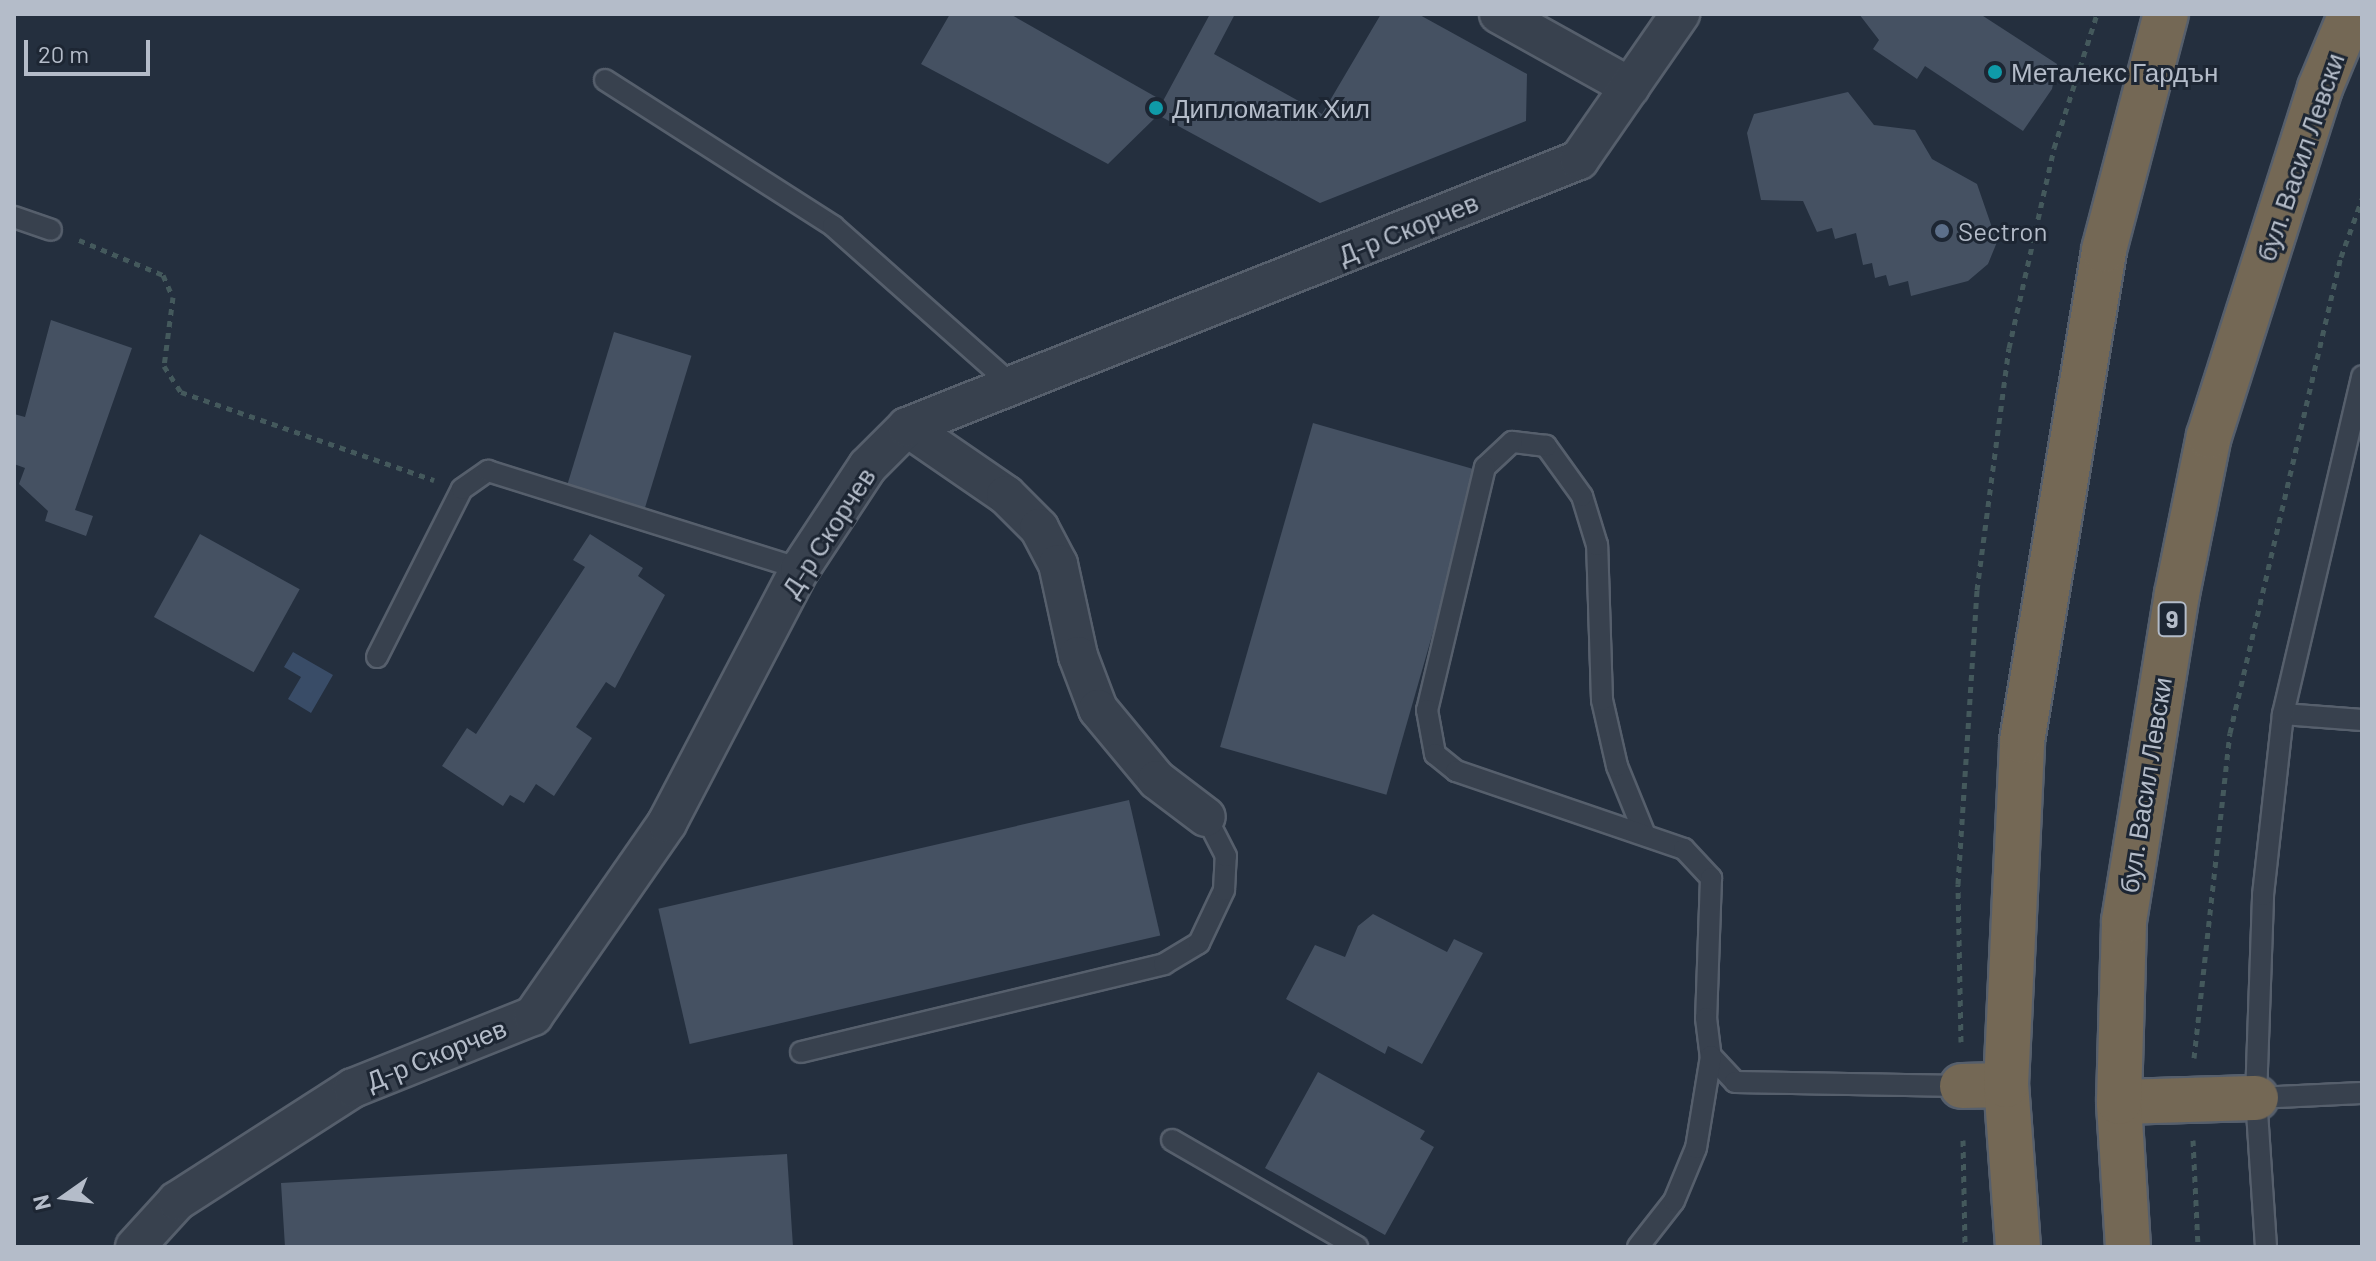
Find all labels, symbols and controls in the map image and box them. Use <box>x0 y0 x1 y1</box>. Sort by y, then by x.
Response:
scale bar <box>28 24 154 74</box>
text: 20 m <box>38 39 89 68</box>
street label: бул. Васил Левски <box>2250 49 2350 265</box>
place label: Металекс Гардън <box>2011 56 2218 88</box>
marker: Металекс Гардън <box>1986 63 2004 81</box>
place label: Дипломатик Хил <box>1172 92 1370 124</box>
marker: Дипломатик Хил <box>1147 99 1165 117</box>
street label: Д-р Скорчев <box>1333 186 1483 270</box>
place label: Sectron <box>1958 215 2048 247</box>
marker: Sectron <box>1933 222 1951 240</box>
street label: Д-р Скорчев <box>775 461 881 603</box>
road number: 9 <box>2156 599 2188 639</box>
street label: бул. Васил Левски <box>2113 675 2177 895</box>
street label: Д-р Скорчев <box>361 1012 511 1096</box>
north arrow <box>24 1157 104 1237</box>
text: N <box>26 1193 55 1213</box>

